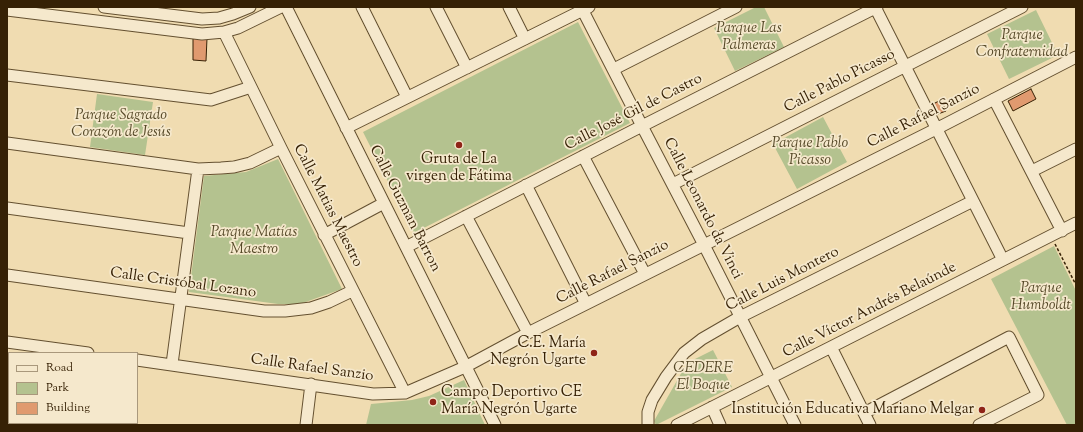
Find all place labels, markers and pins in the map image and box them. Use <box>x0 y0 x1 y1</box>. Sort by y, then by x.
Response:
marker: Gruta de La virgen de Fátima <box>454 140 464 150</box>
place label: Gruta de La virgen de Fátima <box>406 151 512 186</box>
place label: C.E. María Negrón Ugarte <box>490 335 586 370</box>
marker: C.E. María Negrón Ugarte <box>589 348 599 358</box>
place label: Campo Deportivo CE María Negrón Ugarte <box>441 384 582 419</box>
marker: Campo Deportivo CE María Negrón Ugarte <box>428 397 438 407</box>
place label: Institución Educativa Mariano Melgar <box>732 401 974 419</box>
marker: Institución Educativa Mariano Melgar <box>977 405 987 415</box>

